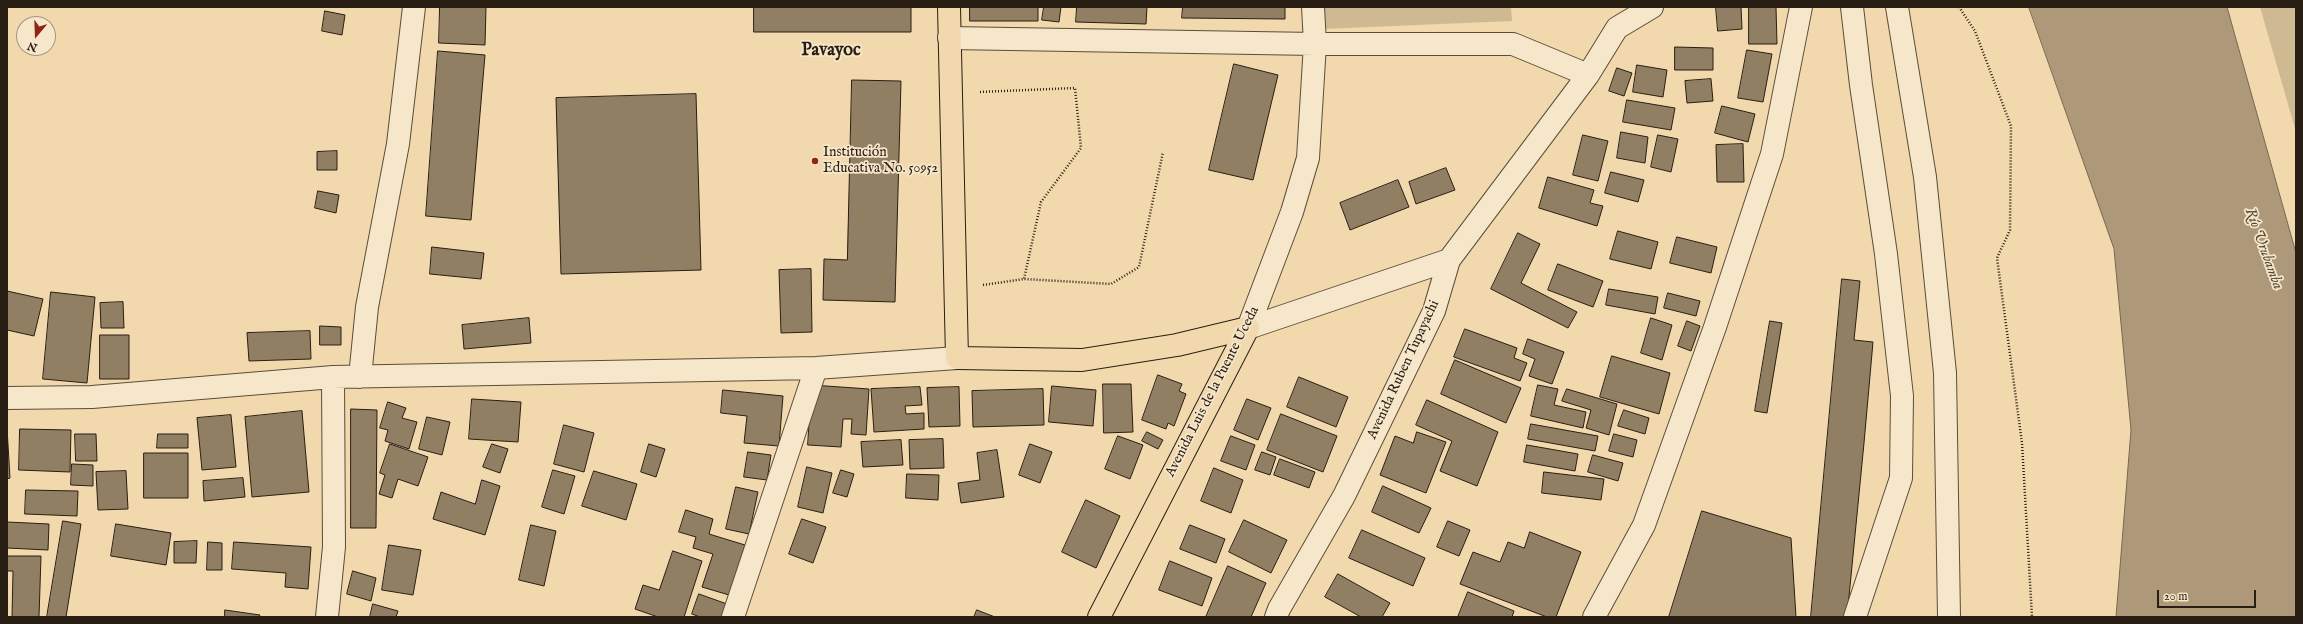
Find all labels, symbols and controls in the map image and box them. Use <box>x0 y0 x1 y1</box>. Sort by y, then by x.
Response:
north arrow <box>16 16 56 56</box>
text: N <box>26 38 39 55</box>
district label: Pavayoc <box>801 40 861 62</box>
place label: Institución Educativa No. 50952 <box>823 145 938 178</box>
marker: Institución Educativa No. 50952 <box>810 156 820 166</box>
water label: Río Urubamba <box>2240 206 2286 292</box>
street label: Avenida Ruben Tupayachi <box>1364 298 1444 442</box>
street label: Avenida Luis de la Puente Uceda <box>1163 304 1263 480</box>
scale bar <box>2159 582 2258 608</box>
text: 20 m <box>2164 589 2187 604</box>

